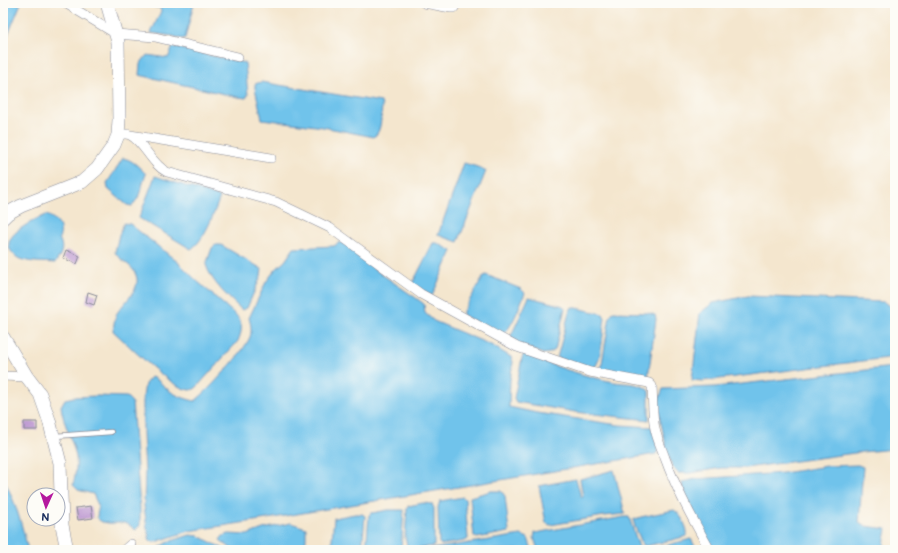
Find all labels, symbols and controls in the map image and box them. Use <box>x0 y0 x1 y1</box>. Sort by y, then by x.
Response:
north arrow <box>26 487 66 527</box>
text: N <box>41 510 50 523</box>

